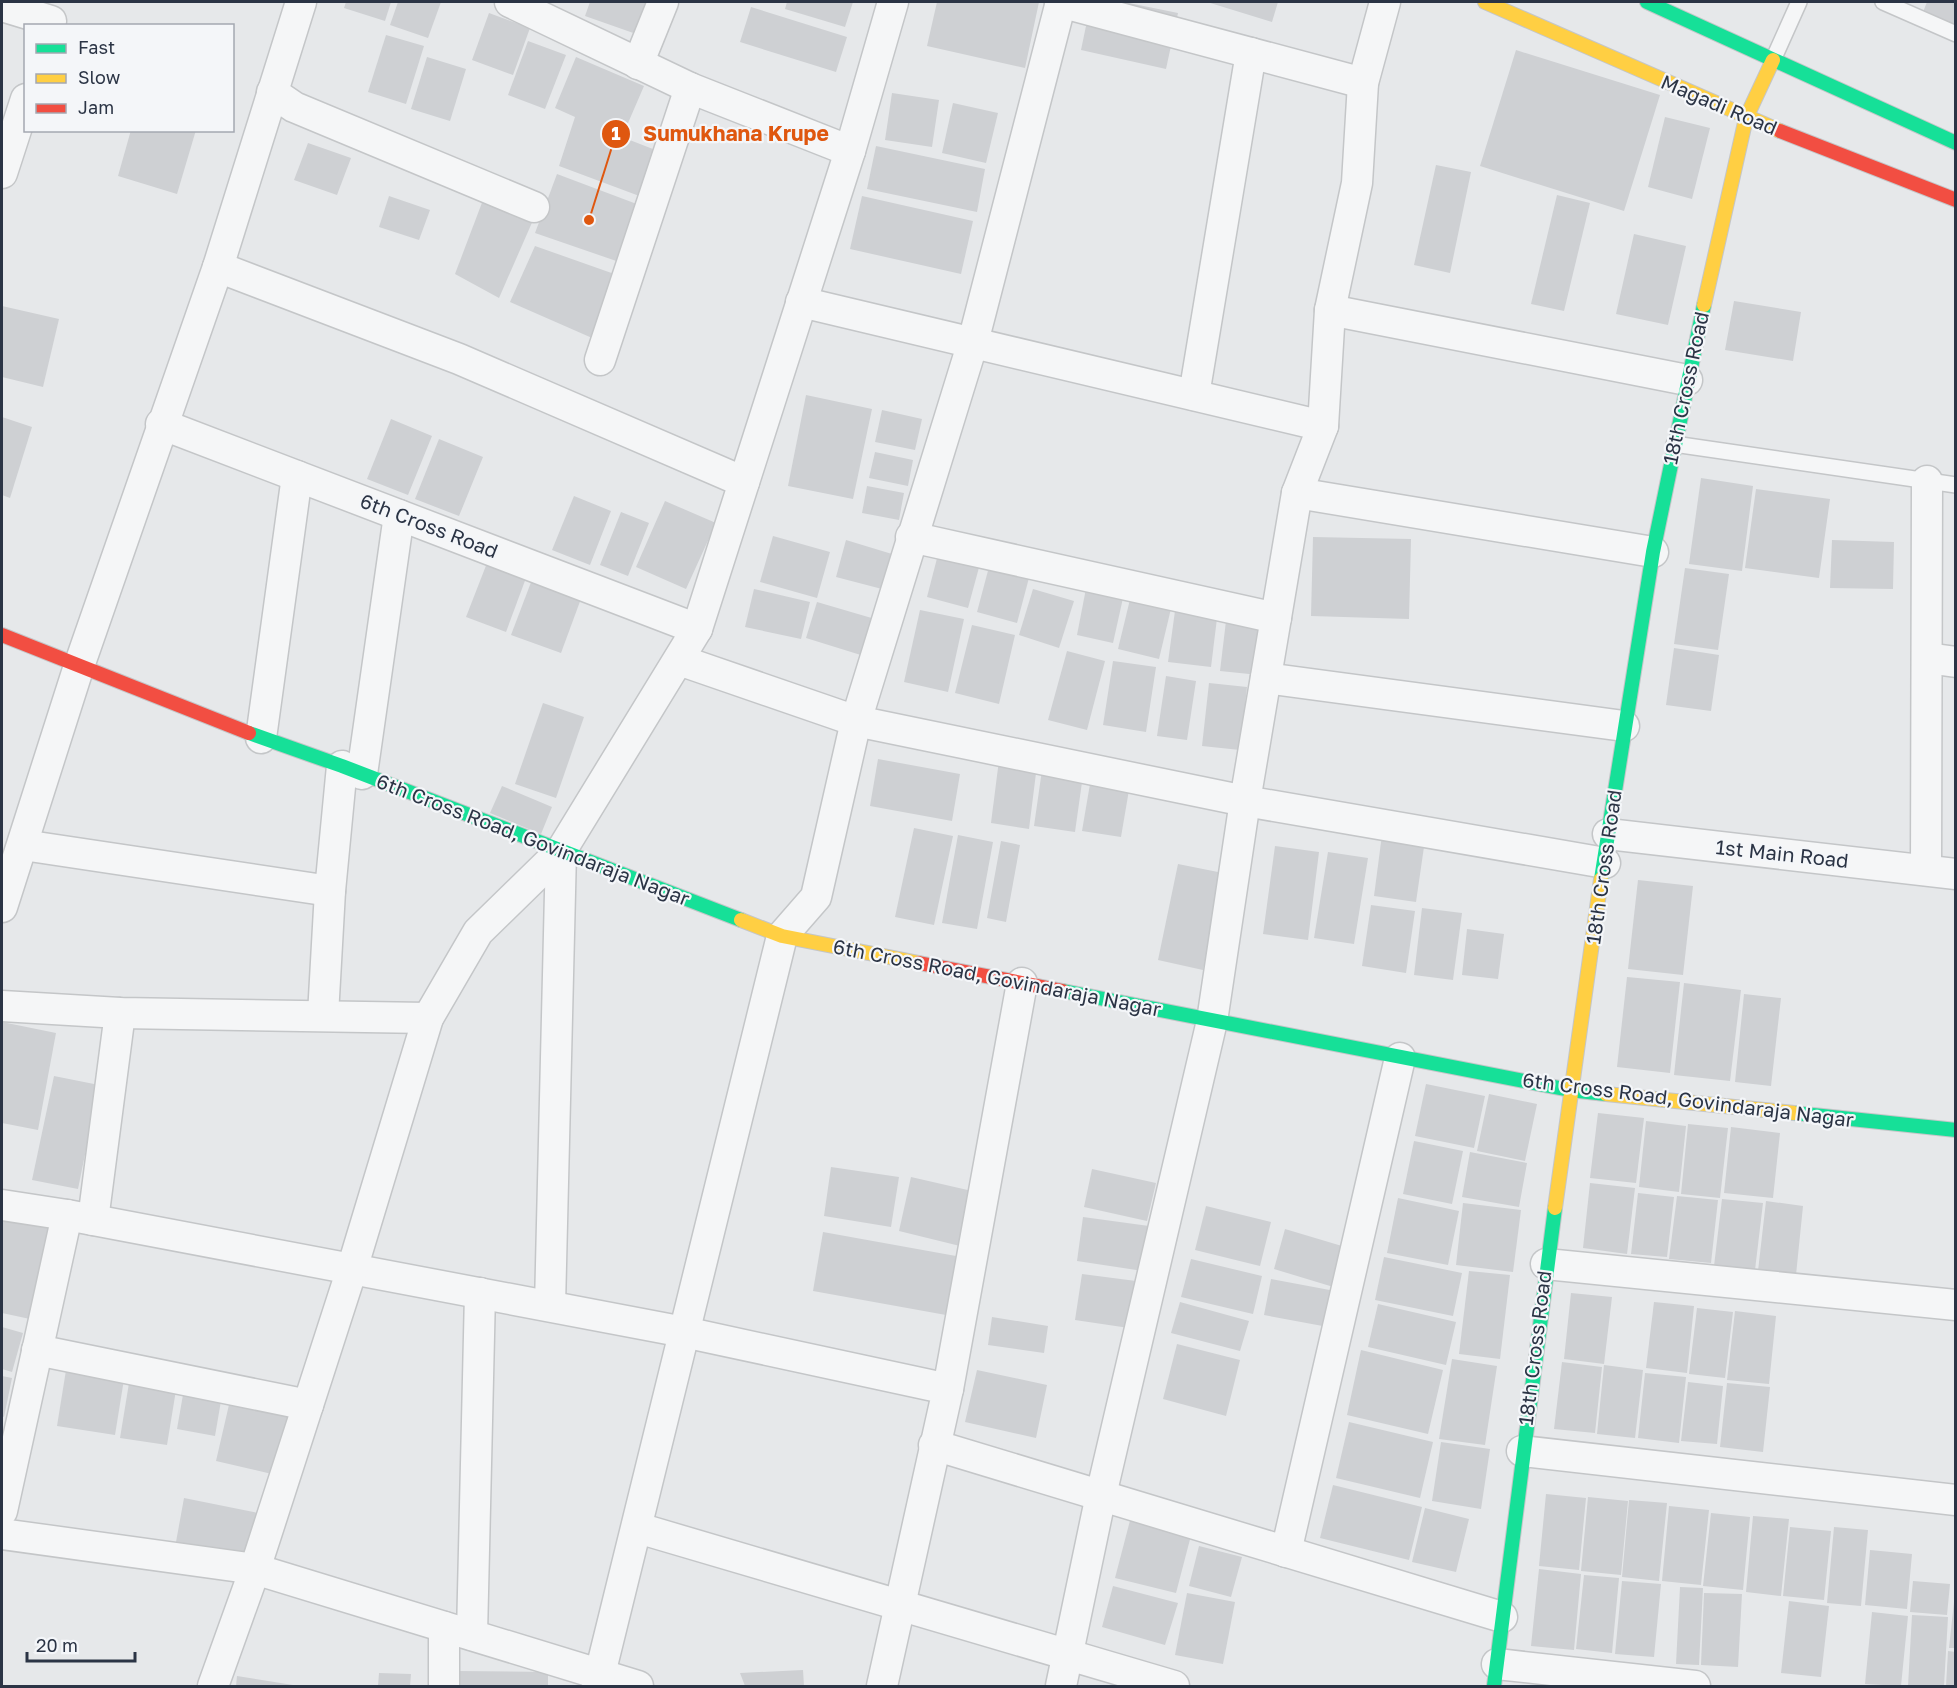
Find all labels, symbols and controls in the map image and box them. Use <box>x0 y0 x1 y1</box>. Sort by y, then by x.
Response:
legend <box>24 24 234 132</box>
text: Fast <box>78 36 115 58</box>
text: Slow <box>78 66 121 88</box>
street label: Magadi Road <box>1658 69 1781 139</box>
text: Jam <box>78 96 114 118</box>
callout: Sumukhana Krupe <box>601 114 841 153</box>
text: Sumukhana Krupe <box>643 120 829 146</box>
text: 1 <box>611 122 621 144</box>
street label: 18th Cross Road <box>1657 309 1713 466</box>
street label: 6th Cross Road <box>357 488 502 562</box>
street label: 6th Cross Road, Govindaraja Nagar <box>373 768 693 910</box>
street label: 18th Cross Road <box>1580 788 1626 946</box>
street label: 1st Main Road <box>1714 834 1850 872</box>
street label: 6th Cross Road, Govindaraja Nagar <box>831 933 1163 1021</box>
street label: 6th Cross Road, Govindaraja Nagar <box>1521 1067 1855 1131</box>
street label: 18th Cross Road <box>1513 1269 1555 1427</box>
scale bar <box>27 1625 135 1663</box>
text: 20 m <box>36 1634 78 1656</box>

